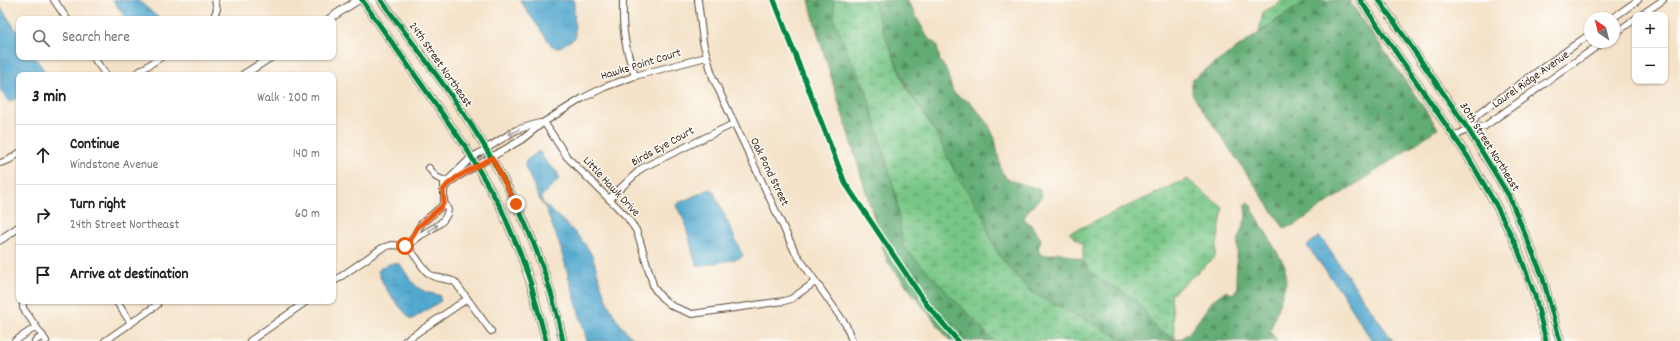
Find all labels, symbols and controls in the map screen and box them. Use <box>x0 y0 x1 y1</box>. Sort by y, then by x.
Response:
north arrow <box>1584 12 1620 48</box>
map controls <box>1632 12 1668 84</box>
button: + <box>1632 12 1668 48</box>
search box <box>16 16 336 60</box>
street label: 24th Street Northeast <box>404 19 476 112</box>
icon: search <box>30 27 52 49</box>
text: Search here <box>62 27 130 49</box>
street label: Hawks Point Court <box>599 45 684 85</box>
street label: Laurel Ridge Avenue <box>1489 47 1573 113</box>
button: − <box>1632 48 1668 84</box>
text: 3 min <box>32 86 66 110</box>
text: Walk · 200 m <box>257 89 320 108</box>
street label: 30th Street Northeast <box>1455 99 1524 195</box>
street label: Birds Eye Court <box>629 122 698 171</box>
one-way arrow <box>508 129 520 137</box>
text: Continue <box>70 134 119 156</box>
street label: Oak Pond Street <box>745 135 793 210</box>
icon: ahead <box>32 144 54 166</box>
text: 140 m <box>293 145 320 164</box>
street label: Little Hawk Drive <box>578 153 644 221</box>
text: Windstone Avenue <box>70 156 158 175</box>
text: Turn right <box>70 194 126 216</box>
route end <box>507 195 525 213</box>
icon: right <box>32 204 54 226</box>
text: 60 m <box>295 205 320 224</box>
text: 24th Street Northeast <box>70 216 179 235</box>
one-way arrow <box>428 224 439 232</box>
route start <box>396 237 414 255</box>
icon: arrive <box>32 264 54 286</box>
text: Arrive at destination <box>70 264 188 286</box>

